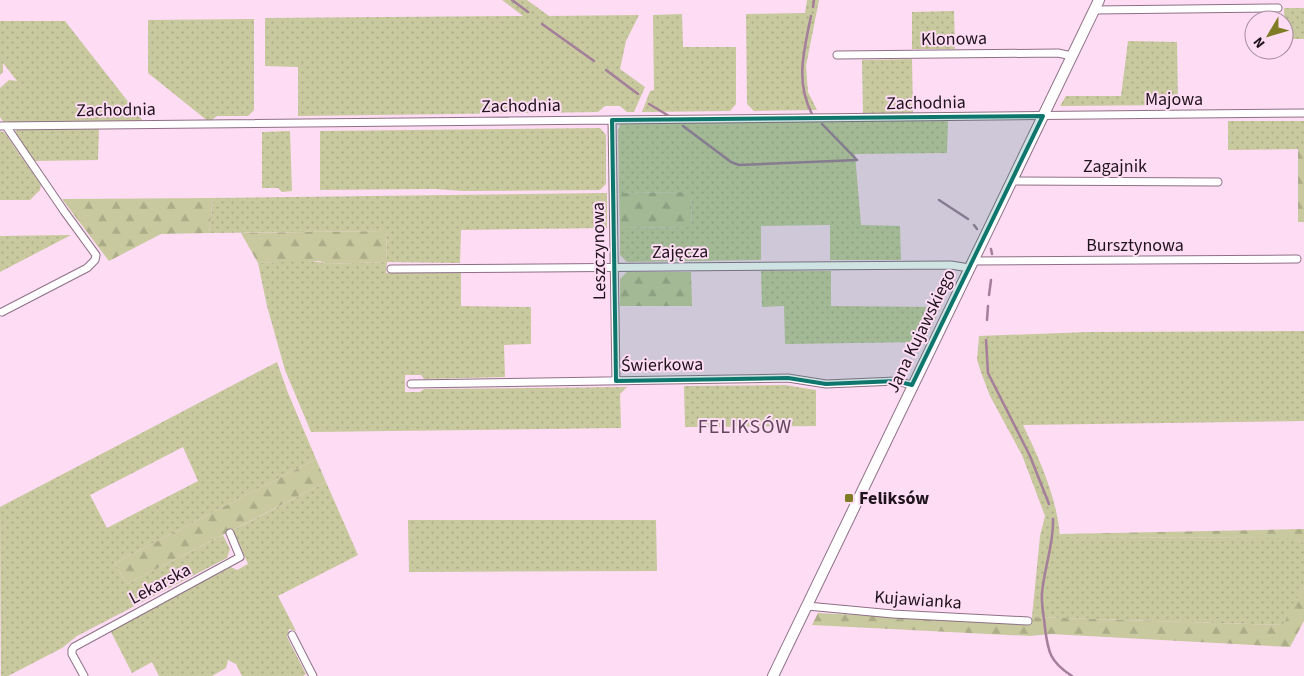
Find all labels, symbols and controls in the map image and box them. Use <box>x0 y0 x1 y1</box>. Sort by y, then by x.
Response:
north arrow <box>1244 10 1294 60</box>
street label: Klonowa <box>921 26 987 52</box>
text: N <box>1249 33 1270 52</box>
street label: Majowa <box>1145 87 1203 112</box>
street label: Zachodnia <box>886 90 966 116</box>
street label: Zachodnia <box>481 93 561 119</box>
street label: Zachodnia <box>76 97 156 123</box>
street label: Zagajnik <box>1083 154 1147 179</box>
street label: Leszczynowa <box>586 202 612 300</box>
street label: Bursztynowa <box>1086 233 1184 258</box>
street label: Zajęcza <box>652 239 708 265</box>
street label: Jana Kujawskiego <box>880 265 962 397</box>
street label: Świerkowa <box>621 352 703 378</box>
district label: FELIKSÓW <box>698 413 792 441</box>
place label: Feliksów <box>859 486 929 511</box>
marker: Feliksów <box>843 492 855 504</box>
street label: Lekarska <box>125 557 195 611</box>
street label: Kujawianka <box>873 584 963 616</box>

